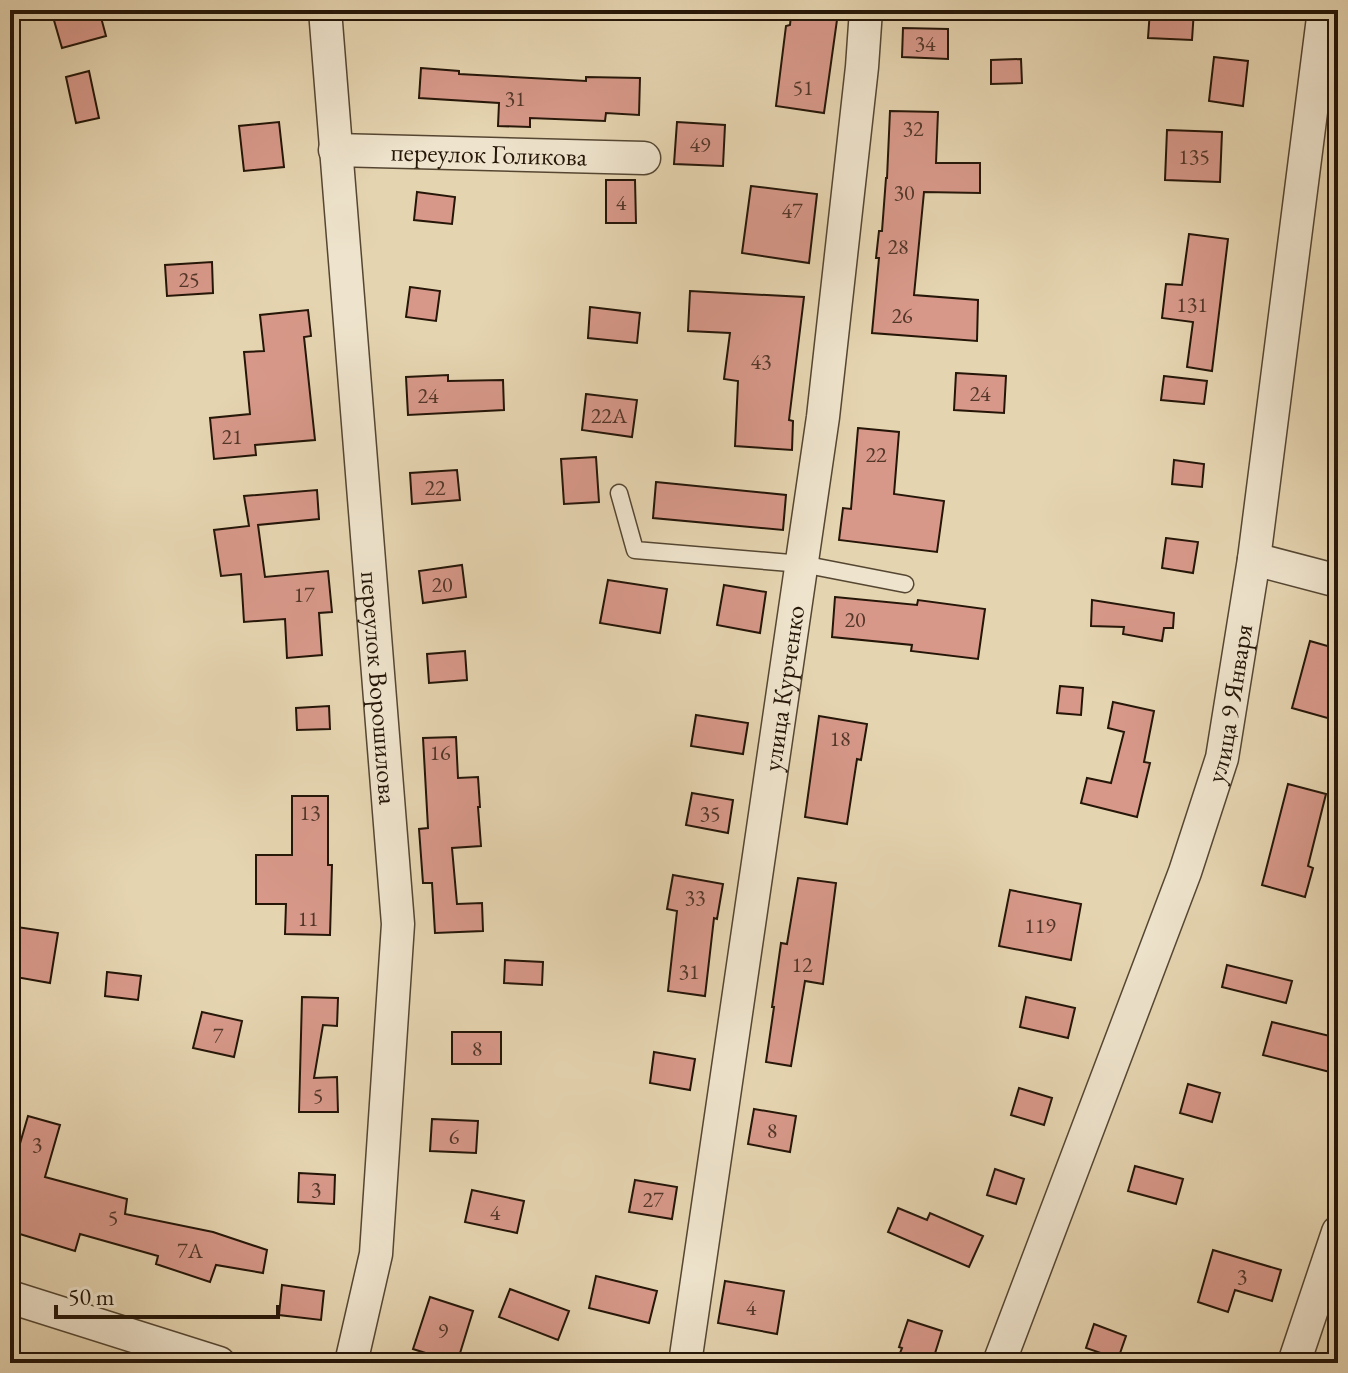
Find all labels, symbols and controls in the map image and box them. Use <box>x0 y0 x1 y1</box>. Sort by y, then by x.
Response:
house number: 34 <box>914 29 936 58</box>
house number: 51 <box>792 73 814 102</box>
house number: 31 <box>504 84 526 113</box>
house number: 32 <box>902 114 924 143</box>
house number: 49 <box>689 130 711 159</box>
street label: переулок Голикова <box>390 134 588 174</box>
house number: 135 <box>1178 142 1210 171</box>
house number: 30 <box>893 178 915 207</box>
house number: 4 <box>616 188 627 217</box>
house number: 47 <box>781 196 803 225</box>
house number: 28 <box>887 232 909 261</box>
house number: 25 <box>178 265 200 294</box>
house number: 131 <box>1176 290 1208 319</box>
house number: 26 <box>891 301 913 330</box>
house number: 43 <box>750 347 772 376</box>
house number: 24 <box>969 379 991 408</box>
house number: 24 <box>417 381 439 410</box>
house number: 22А <box>591 401 628 430</box>
house number: 21 <box>221 422 243 451</box>
house number: 22 <box>865 440 887 469</box>
house number: 22 <box>424 473 446 502</box>
street label: переулок Ворошилова <box>353 570 405 806</box>
house number: 20 <box>431 570 453 599</box>
house number: 17 <box>293 580 315 609</box>
street label: улица Курченко <box>755 603 812 773</box>
house number: 20 <box>844 605 866 634</box>
street label: улица 9 Января <box>1198 622 1260 787</box>
house number: 18 <box>829 724 851 753</box>
house number: 16 <box>429 738 451 767</box>
house number: 13 <box>299 798 321 827</box>
house number: 35 <box>699 799 721 828</box>
house number: 33 <box>684 883 706 912</box>
house number: 11 <box>297 904 319 933</box>
house number: 119 <box>1024 911 1056 940</box>
house number: 12 <box>791 950 813 979</box>
house number: 31 <box>678 957 700 986</box>
house number: 7 <box>213 1021 224 1050</box>
house number: 8 <box>472 1034 482 1063</box>
house number: 5 <box>313 1081 323 1110</box>
house number: 8 <box>767 1116 777 1145</box>
house number: 6 <box>449 1122 460 1151</box>
house number: 3 <box>32 1130 42 1159</box>
house number: 3 <box>311 1175 321 1204</box>
house number: 27 <box>642 1185 664 1214</box>
house number: 4 <box>490 1198 501 1227</box>
house number: 5 <box>108 1203 118 1232</box>
house number: 7А <box>177 1236 204 1265</box>
house number: 3 <box>1237 1262 1247 1291</box>
scale bar <box>56 1269 278 1319</box>
text: 50 m <box>68 1281 115 1312</box>
house number: 4 <box>746 1293 757 1322</box>
house number: 9 <box>438 1316 449 1345</box>

